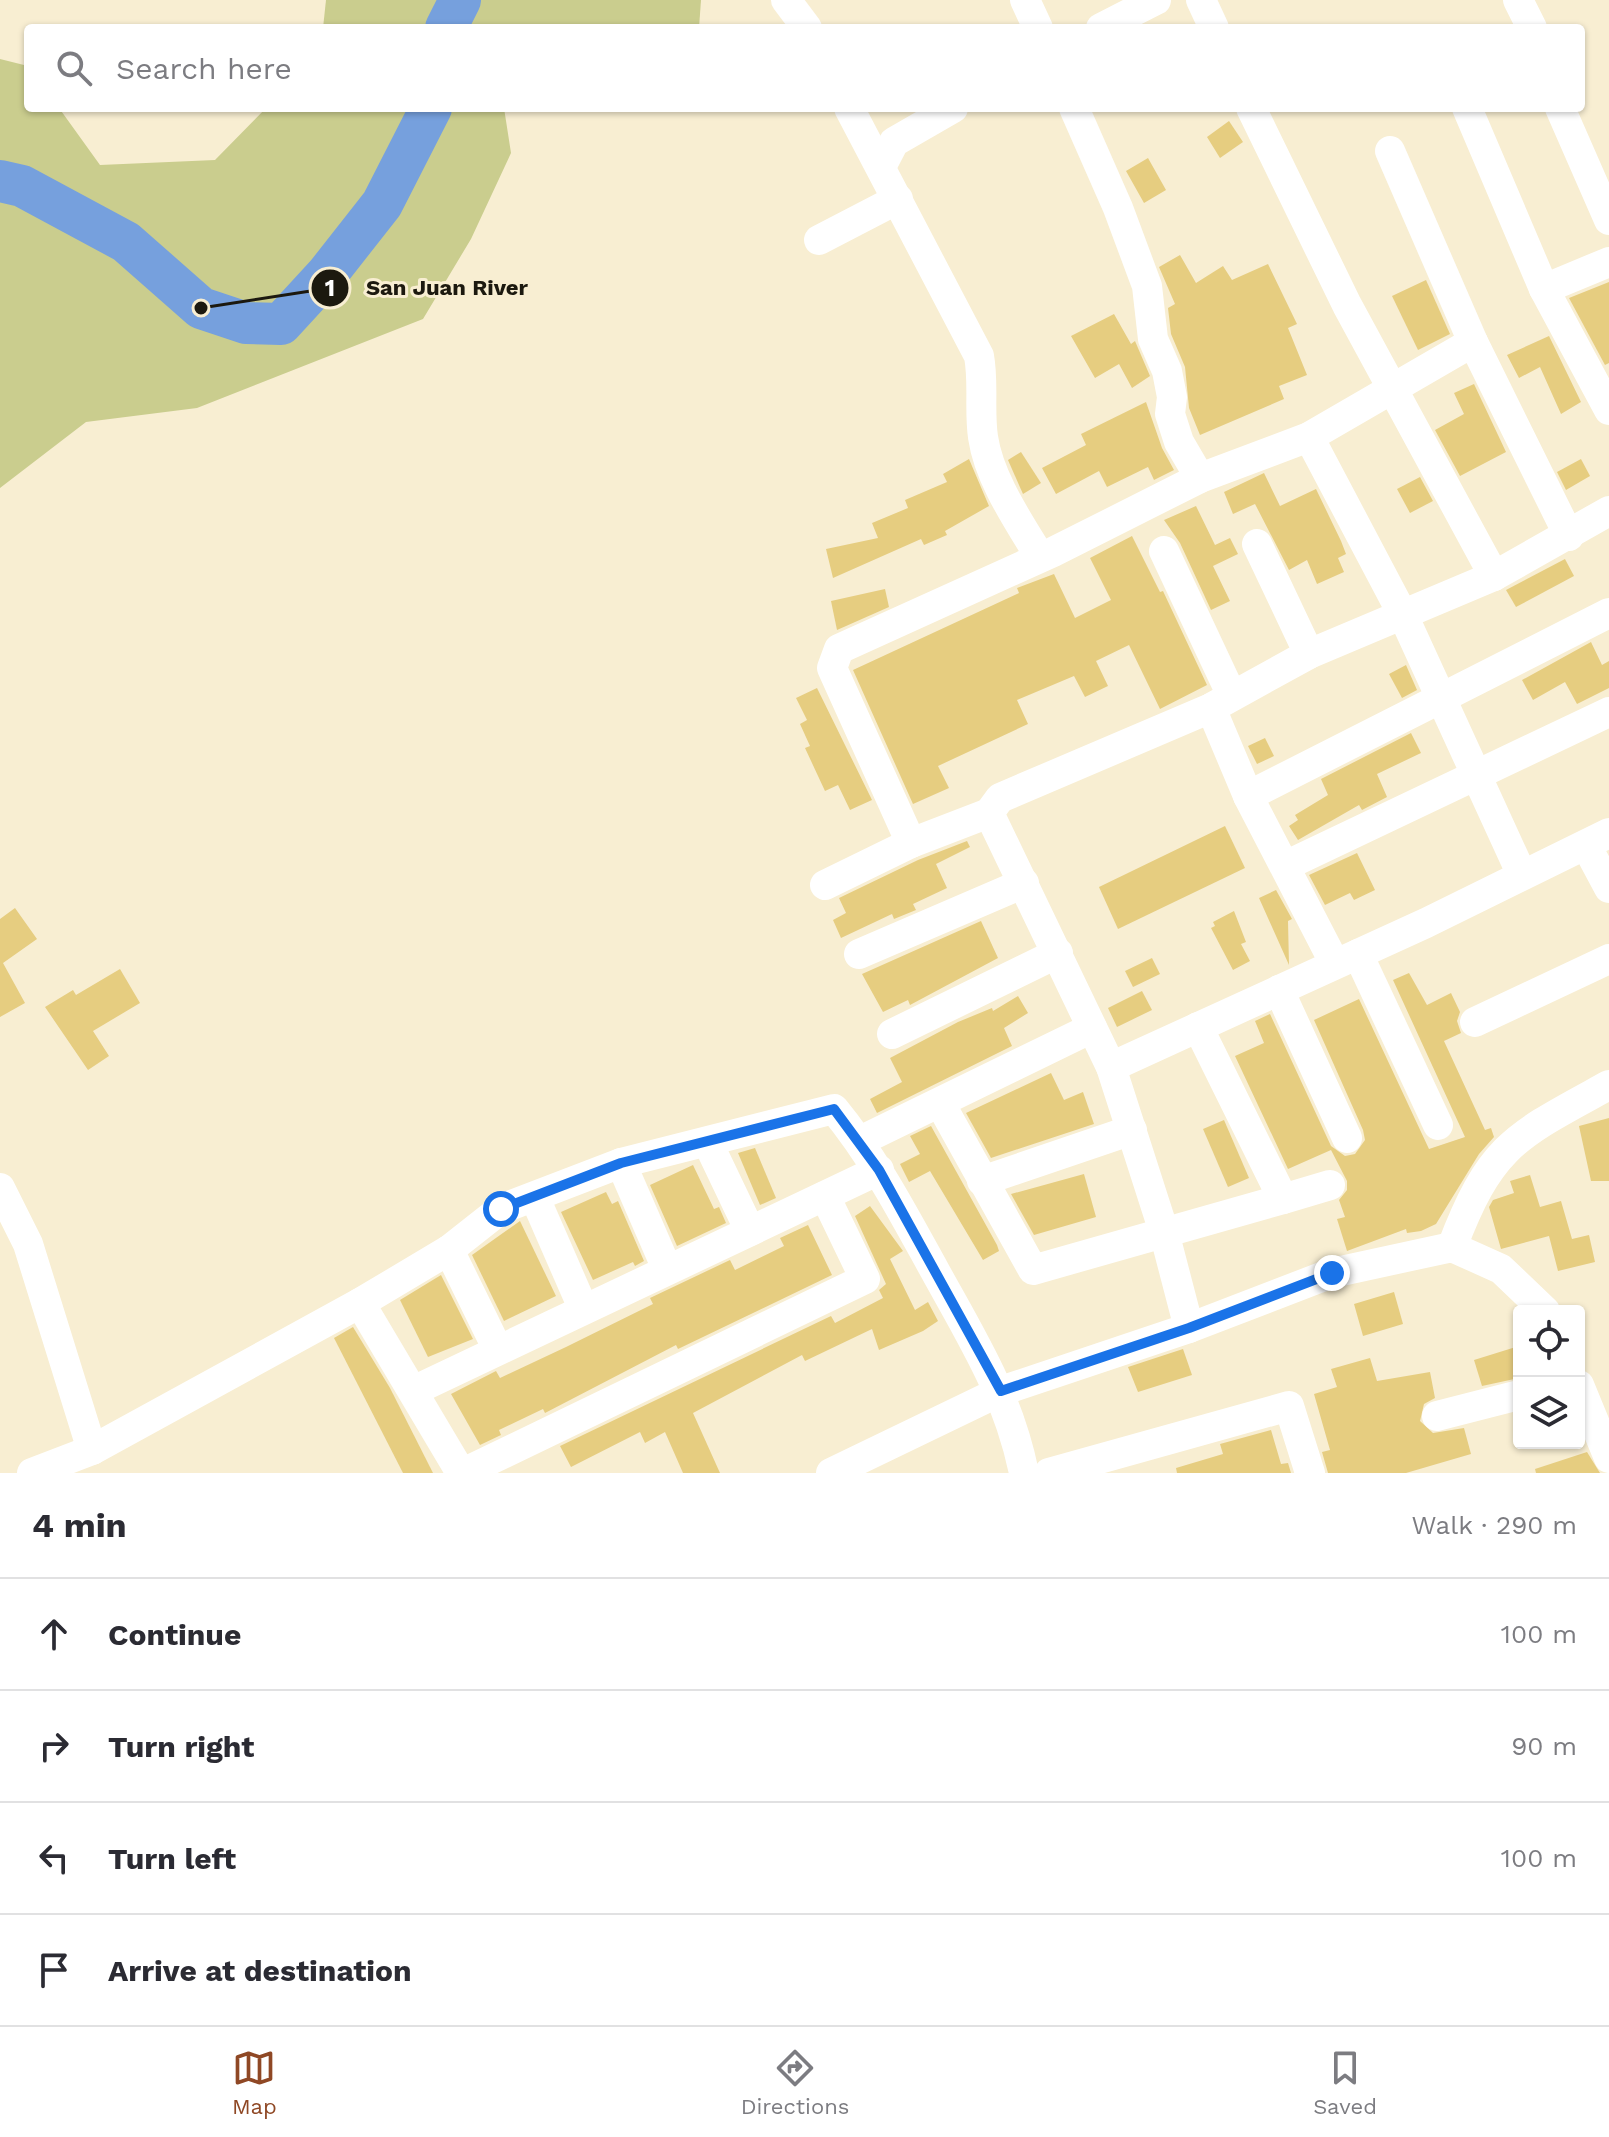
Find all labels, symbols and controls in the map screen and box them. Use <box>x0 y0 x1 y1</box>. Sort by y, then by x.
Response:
search box <box>24 24 1585 112</box>
icon: search <box>52 46 96 90</box>
text: Search here <box>116 51 292 86</box>
callout: San Juan River <box>310 265 544 311</box>
text: 1 <box>325 274 335 302</box>
text: San Juan River <box>366 275 529 300</box>
route start <box>483 1191 519 1227</box>
route end <box>1314 1255 1350 1291</box>
map controls <box>1513 1305 1585 1449</box>
button: locate <box>1513 1305 1585 1377</box>
button: layers <box>1513 1377 1585 1449</box>
text: 4 min <box>32 1505 127 1545</box>
text: Walk · 290 m <box>1412 1510 1577 1540</box>
icon: ahead <box>32 1612 76 1656</box>
text: Continue <box>108 1617 241 1652</box>
text: 100 m <box>1501 1619 1577 1649</box>
icon: right <box>32 1724 76 1768</box>
text: Turn right <box>108 1729 254 1764</box>
text: 90 m <box>1511 1731 1577 1761</box>
icon: left <box>32 1836 76 1880</box>
text: Turn left <box>108 1841 236 1876</box>
text: 100 m <box>1501 1843 1577 1873</box>
icon: arrive <box>32 1948 76 1992</box>
text: Arrive at destination <box>108 1953 412 1988</box>
tab: Map <box>232 2046 277 2119</box>
tab: Directions <box>741 2046 849 2119</box>
tab: Saved <box>1313 2046 1377 2119</box>

